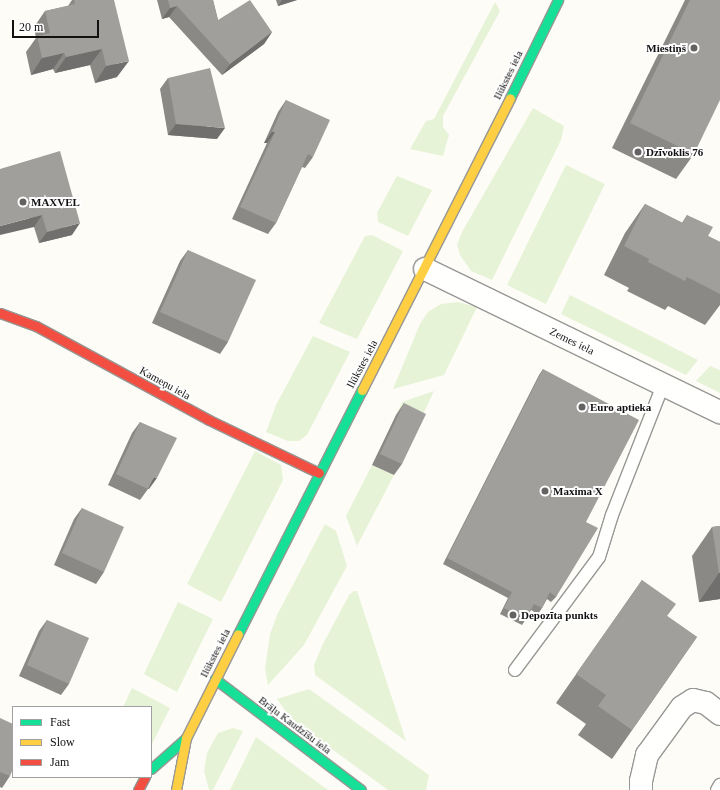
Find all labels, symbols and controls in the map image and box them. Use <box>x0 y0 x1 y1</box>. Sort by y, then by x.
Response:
scale bar <box>14 12 101 38</box>
text: 20 m <box>19 20 43 34</box>
place label: Miestiņš <box>646 41 686 55</box>
marker: Miestiņš <box>689 43 699 53</box>
street label: Ilūkstes iela <box>490 48 526 102</box>
place label: Dzīvoklis 76 <box>646 145 703 159</box>
marker: Dzīvoklis 76 <box>633 147 643 157</box>
place label: MAXVEL <box>31 195 80 209</box>
marker: MAXVEL <box>18 197 28 207</box>
street label: Zemes iela <box>548 325 596 357</box>
street label: Ilūkstes iela <box>344 338 380 390</box>
street label: Kameņu iela <box>137 364 193 402</box>
place label: Euro aptieka <box>590 400 651 414</box>
marker: Euro aptieka <box>577 402 587 412</box>
place label: Maxima X <box>553 484 603 498</box>
marker: Maxima X <box>540 486 550 496</box>
place label: Depozīta punkts <box>521 608 598 622</box>
marker: Depozīta punkts <box>508 610 518 620</box>
street label: Ilūkstes iela <box>197 626 233 680</box>
street label: Brāļu Kaudzīšu iela <box>256 693 334 757</box>
legend <box>12 706 152 778</box>
text: Fast <box>50 715 70 729</box>
text: Slow <box>50 735 75 749</box>
text: Jam <box>50 755 69 769</box>

